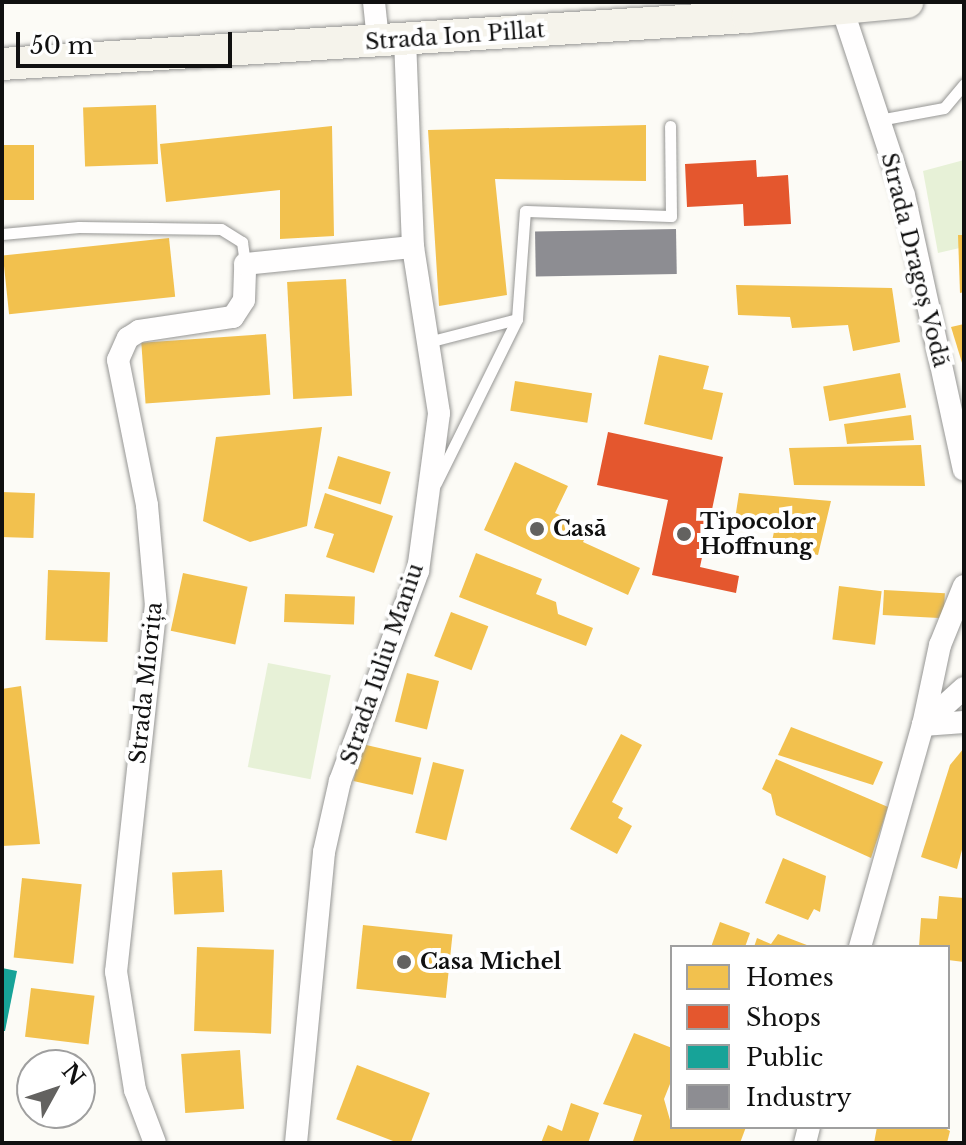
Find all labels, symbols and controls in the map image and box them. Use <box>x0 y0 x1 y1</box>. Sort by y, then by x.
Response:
scale bar <box>20 16 236 66</box>
street label: Strada Ion Pillat <box>364 17 546 55</box>
text: 50 m <box>30 31 93 60</box>
street label: Strada Dragoș Vodă <box>875 150 955 370</box>
place label: Tipocolor Hoffnung <box>700 508 816 560</box>
place label: Casă <box>553 516 607 542</box>
marker: Casă <box>528 520 546 538</box>
marker: Tipocolor Hoffnung <box>675 525 693 543</box>
street label: Strada Iuliu Maniu <box>335 560 429 768</box>
street label: Strada Miorița <box>124 601 168 765</box>
legend <box>670 945 950 1129</box>
place label: Casa Michel <box>420 949 561 975</box>
marker: Casa Michel <box>395 953 413 971</box>
text: Homes <box>746 963 834 992</box>
text: Shops <box>746 1003 821 1032</box>
text: Public <box>746 1043 823 1072</box>
north arrow <box>16 1049 96 1129</box>
text: N <box>56 1058 90 1091</box>
text: Industry <box>746 1083 852 1112</box>

